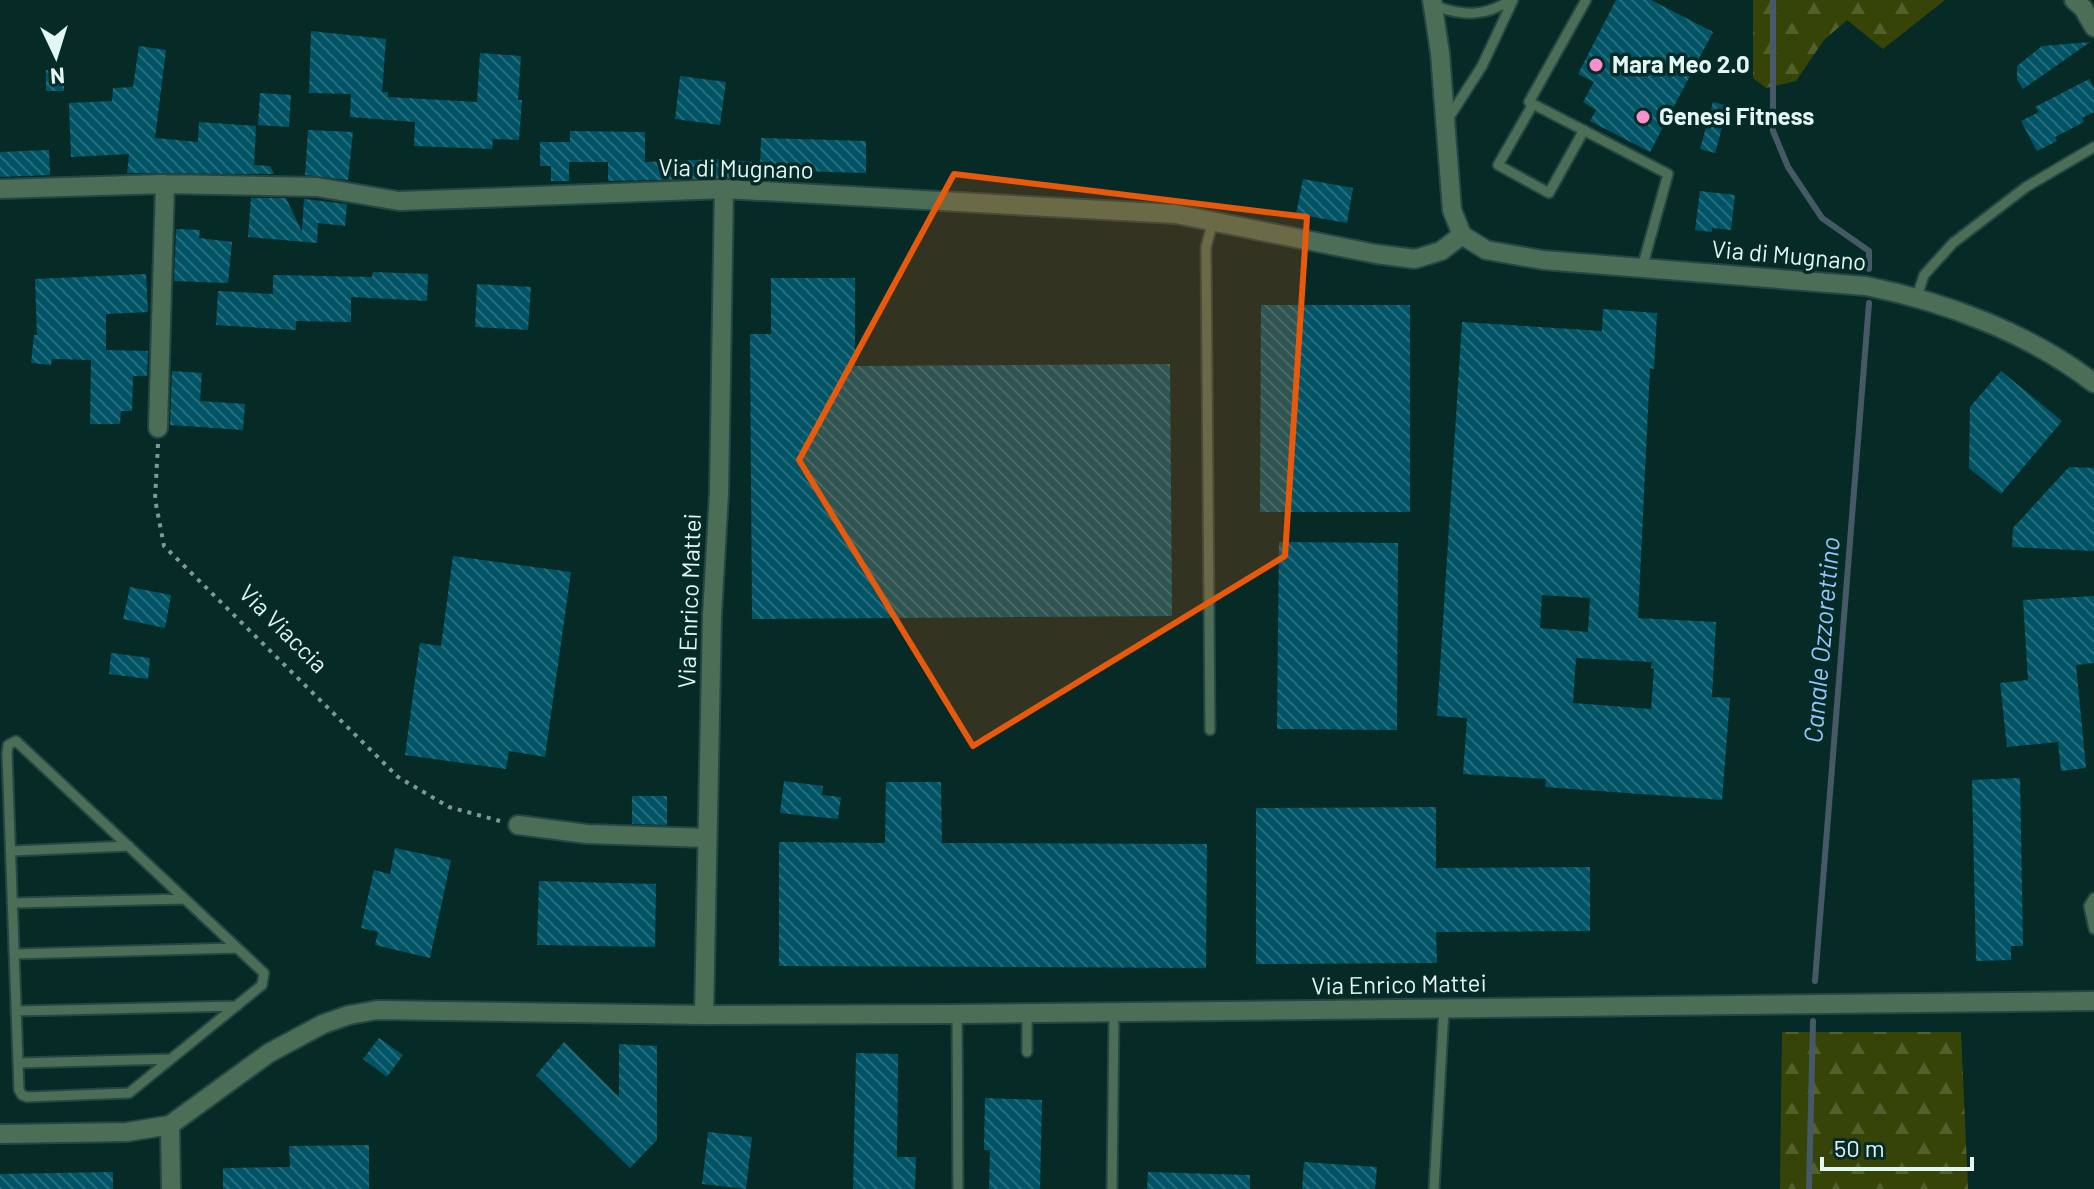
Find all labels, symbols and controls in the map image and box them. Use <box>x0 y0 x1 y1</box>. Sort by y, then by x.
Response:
north arrow <box>16 16 96 96</box>
place label: Mara Meo 2.0 <box>1612 49 1750 78</box>
marker: Mara Meo 2.0 <box>1587 56 1605 74</box>
text: N <box>49 63 66 90</box>
place label: Genesi Fitness <box>1659 101 1814 130</box>
marker: Genesi Fitness <box>1634 108 1652 126</box>
street label: Via di Mugnano <box>658 152 814 183</box>
street label: Via di Mugnano <box>1711 233 1868 276</box>
street label: Via Enrico Mattei <box>671 513 706 689</box>
water label: Canale Ozzorettino <box>1796 536 1845 744</box>
street label: Via Viaccia <box>234 578 334 678</box>
street label: Via Enrico Mattei <box>1311 967 1487 1000</box>
scale bar <box>1822 1121 1972 1171</box>
text: 50 m <box>1834 1133 1885 1162</box>

